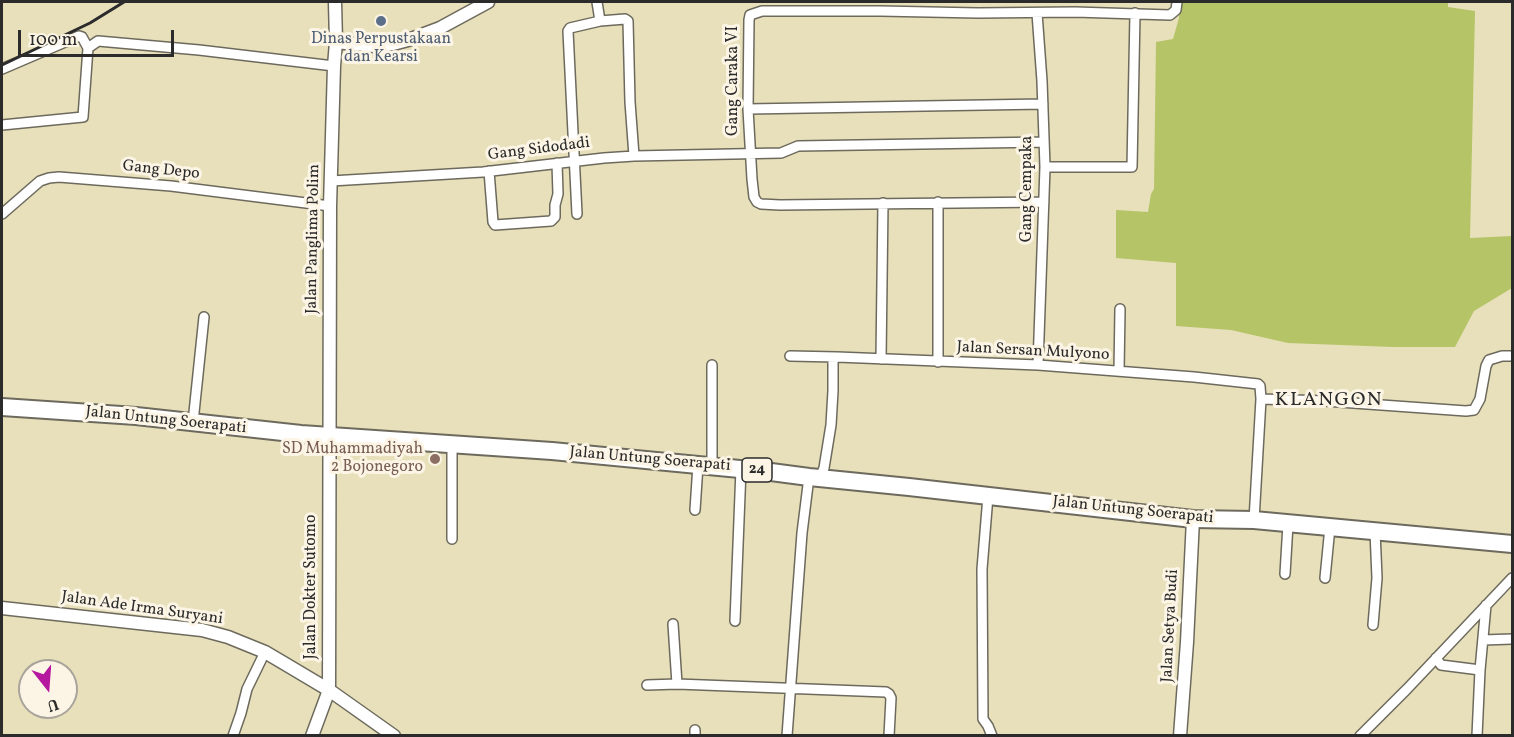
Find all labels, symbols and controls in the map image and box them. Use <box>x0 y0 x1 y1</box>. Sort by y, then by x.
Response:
marker: Dinas Perpustakaan dan Kearsi <box>374 14 388 28</box>
scale bar <box>21 18 177 56</box>
street label: Gang Caraka VI <box>724 26 744 136</box>
text: 100 m <box>29 28 78 53</box>
place label: Dinas Perpustakaan dan Kearsi <box>311 30 451 68</box>
street label: Gang Sidodadi <box>487 134 591 166</box>
street label: Gang Cempaka <box>1018 136 1038 242</box>
street label: Gang Depo <box>121 157 201 185</box>
street label: Jalan Panglima Polim <box>303 164 325 314</box>
street label: Jalan Sersan Mulyono <box>956 338 1110 366</box>
district label: KLANGON <box>1275 389 1383 413</box>
street label: Jalan Untung Soerapati <box>85 403 247 439</box>
place label: SD Muhammadiyah 2 Bojonegoro <box>282 440 423 478</box>
street label: Jalan Untung Soerapati <box>569 443 731 477</box>
marker: SD Muhammadiyah 2 Bojonegoro <box>428 452 442 466</box>
road number: 24 <box>742 458 772 482</box>
street label: Jalan Untung Soerapati <box>1052 493 1214 529</box>
street label: Jalan Dokter Sutomo <box>302 515 322 659</box>
street label: Jalan Setya Budi <box>1158 569 1184 683</box>
street label: Jalan Ade Irma Suryani <box>60 588 224 630</box>
north arrow <box>18 659 78 719</box>
text: U <box>44 692 61 716</box>

